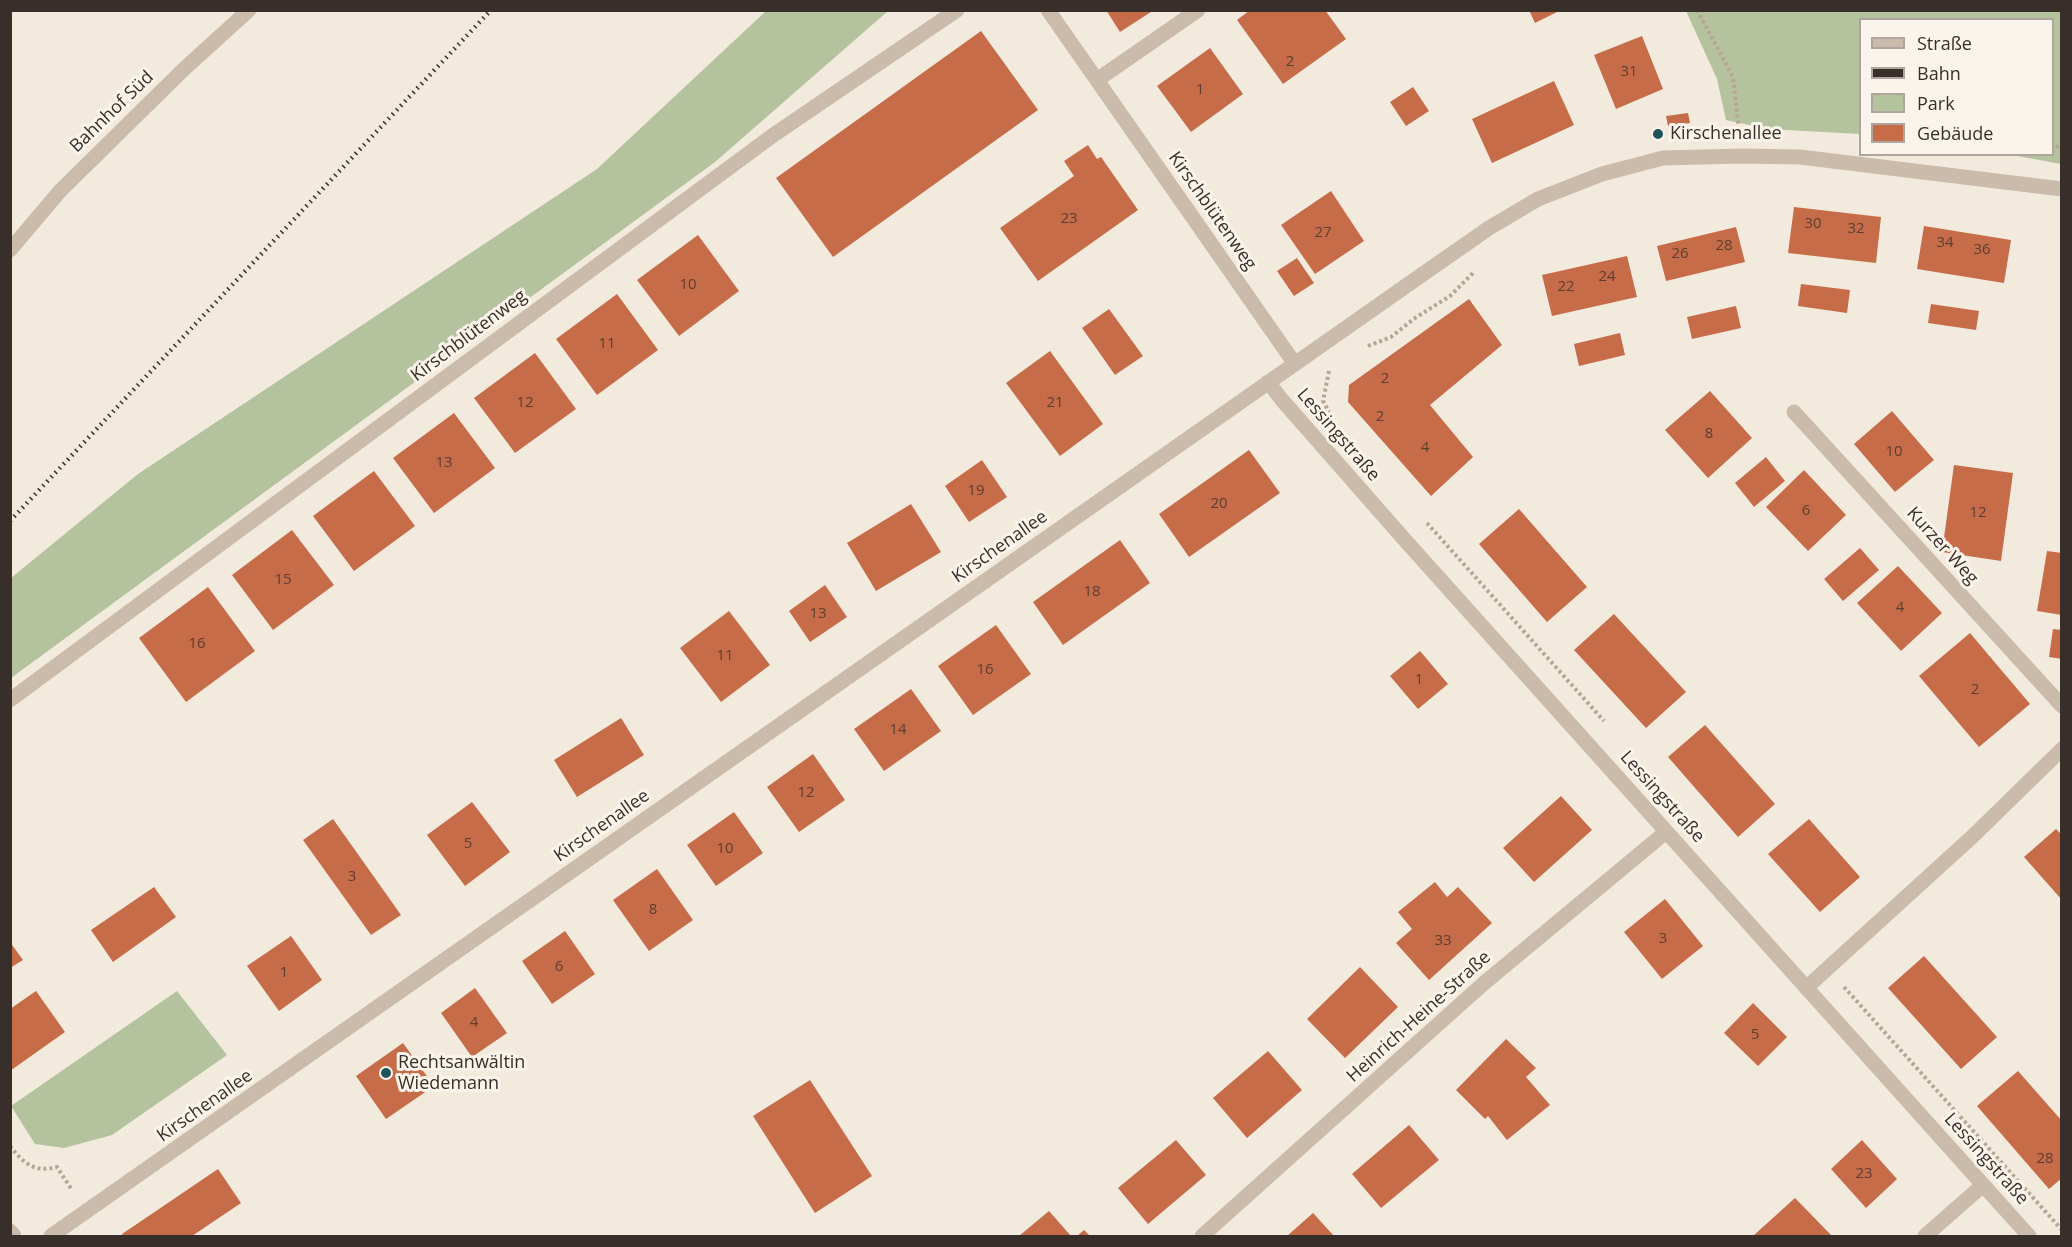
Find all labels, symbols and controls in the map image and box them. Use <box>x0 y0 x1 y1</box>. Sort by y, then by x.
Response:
legend <box>1859 18 2054 156</box>
text: Straße <box>1917 31 1972 55</box>
house number: 2 <box>1286 53 1294 71</box>
text: Bahn <box>1917 61 1961 85</box>
house number: 31 <box>1620 63 1638 81</box>
street label: Bahnhof Süd <box>66 67 158 157</box>
house number: 1 <box>1196 81 1204 99</box>
text: Park <box>1917 91 1955 115</box>
text: Gebäude <box>1917 121 1993 145</box>
place label: Kirschenallee <box>1670 123 1782 145</box>
marker: Kirschenallee <box>1651 127 1665 141</box>
street label: Kirschblütenweg <box>1163 148 1261 274</box>
house number: 23 <box>1060 210 1078 228</box>
house number: 30 <box>1804 215 1822 233</box>
house number: 32 <box>1847 220 1865 238</box>
house number: 27 <box>1314 224 1332 242</box>
house number: 34 <box>1936 234 1954 252</box>
house number: 28 <box>1715 237 1733 255</box>
house number: 36 <box>1973 241 1991 259</box>
house number: 26 <box>1671 245 1689 263</box>
house number: 24 <box>1598 268 1616 286</box>
house number: 10 <box>679 276 697 294</box>
house number: 22 <box>1557 278 1575 296</box>
street label: Kirschblütenweg <box>407 286 531 386</box>
house number: 11 <box>598 335 616 353</box>
house number: 2 <box>1381 370 1389 388</box>
street label: Lessingstraße <box>1292 384 1384 486</box>
house number: 12 <box>516 394 534 412</box>
house number: 21 <box>1046 394 1064 412</box>
house number: 2 <box>1376 408 1384 426</box>
house number: 8 <box>1705 425 1713 443</box>
house number: 4 <box>1421 439 1429 457</box>
house number: 10 <box>1885 443 1903 461</box>
house number: 13 <box>435 454 453 472</box>
house number: 19 <box>967 482 985 500</box>
house number: 20 <box>1210 495 1228 513</box>
house number: 6 <box>1802 502 1810 520</box>
street label: Kurzer Weg <box>1902 503 1982 589</box>
house number: 12 <box>1969 504 1987 522</box>
street label: Kirschenallee <box>948 506 1052 588</box>
house number: 15 <box>274 571 292 589</box>
house number: 18 <box>1083 583 1101 601</box>
house number: 4 <box>1896 599 1904 617</box>
house number: 13 <box>809 605 827 623</box>
house number: 16 <box>188 635 206 653</box>
house number: 11 <box>716 647 734 665</box>
house number: 16 <box>976 661 994 679</box>
house number: 1 <box>1415 671 1423 689</box>
house number: 2 <box>1971 681 1979 699</box>
house number: 14 <box>889 721 907 739</box>
street label: Lessingstraße <box>1615 747 1709 847</box>
house number: 12 <box>797 784 815 802</box>
street label: Kirschenallee <box>550 785 654 867</box>
house number: 5 <box>464 835 472 853</box>
house number: 10 <box>716 840 734 858</box>
house number: 3 <box>348 868 356 886</box>
house number: 8 <box>649 901 657 919</box>
house number: 3 <box>1659 930 1667 948</box>
house number: 33 <box>1434 932 1452 950</box>
street label: Heinrich-Heine-Straße <box>1343 947 1495 1087</box>
house number: 6 <box>555 958 563 976</box>
house number: 1 <box>280 964 288 982</box>
house number: 4 <box>470 1014 478 1032</box>
house number: 5 <box>1751 1026 1759 1044</box>
place label: Rechtsanwältin Wiedemann <box>398 1052 525 1094</box>
street label: Kirschenallee <box>153 1065 257 1147</box>
marker: Rechtsanwältin Wiedemann <box>379 1066 393 1080</box>
street label: Lessingstraße <box>1939 1109 2033 1209</box>
house number: 28 <box>2036 1150 2054 1168</box>
house number: 23 <box>1855 1165 1873 1183</box>

